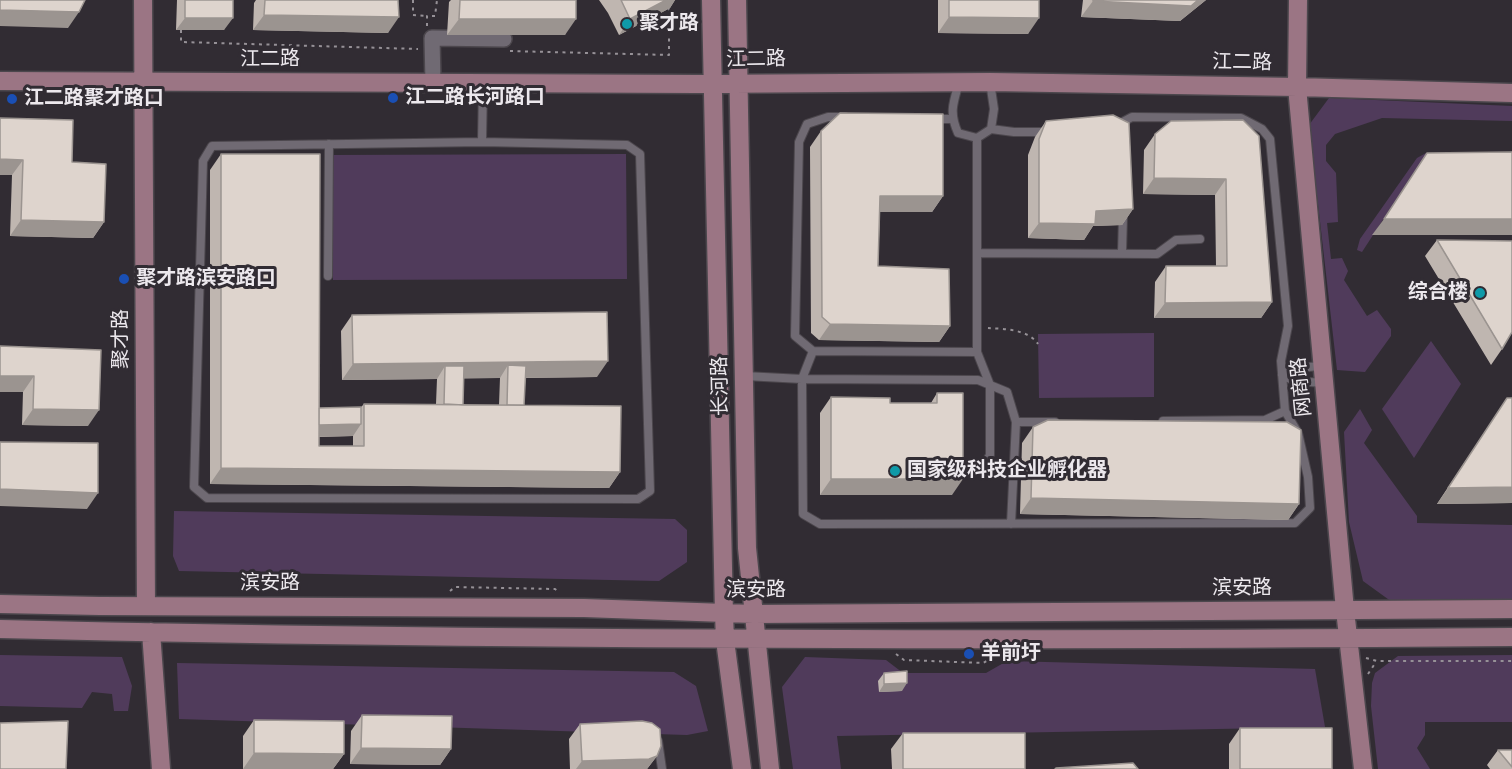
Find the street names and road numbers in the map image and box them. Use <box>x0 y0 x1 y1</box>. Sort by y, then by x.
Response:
street label: 江二路 <box>726 47 786 73</box>
street label: 江二路 <box>240 48 300 72</box>
street label: 江二路 <box>1212 50 1272 76</box>
street label: 聚才路 <box>110 309 134 369</box>
street label: 长河路 <box>708 356 734 416</box>
street label: 网商路 <box>1287 356 1317 418</box>
street label: 滨安路 <box>240 572 300 596</box>
street label: 滨安路 <box>1212 577 1272 601</box>
street label: 滨安路 <box>726 579 786 603</box>

